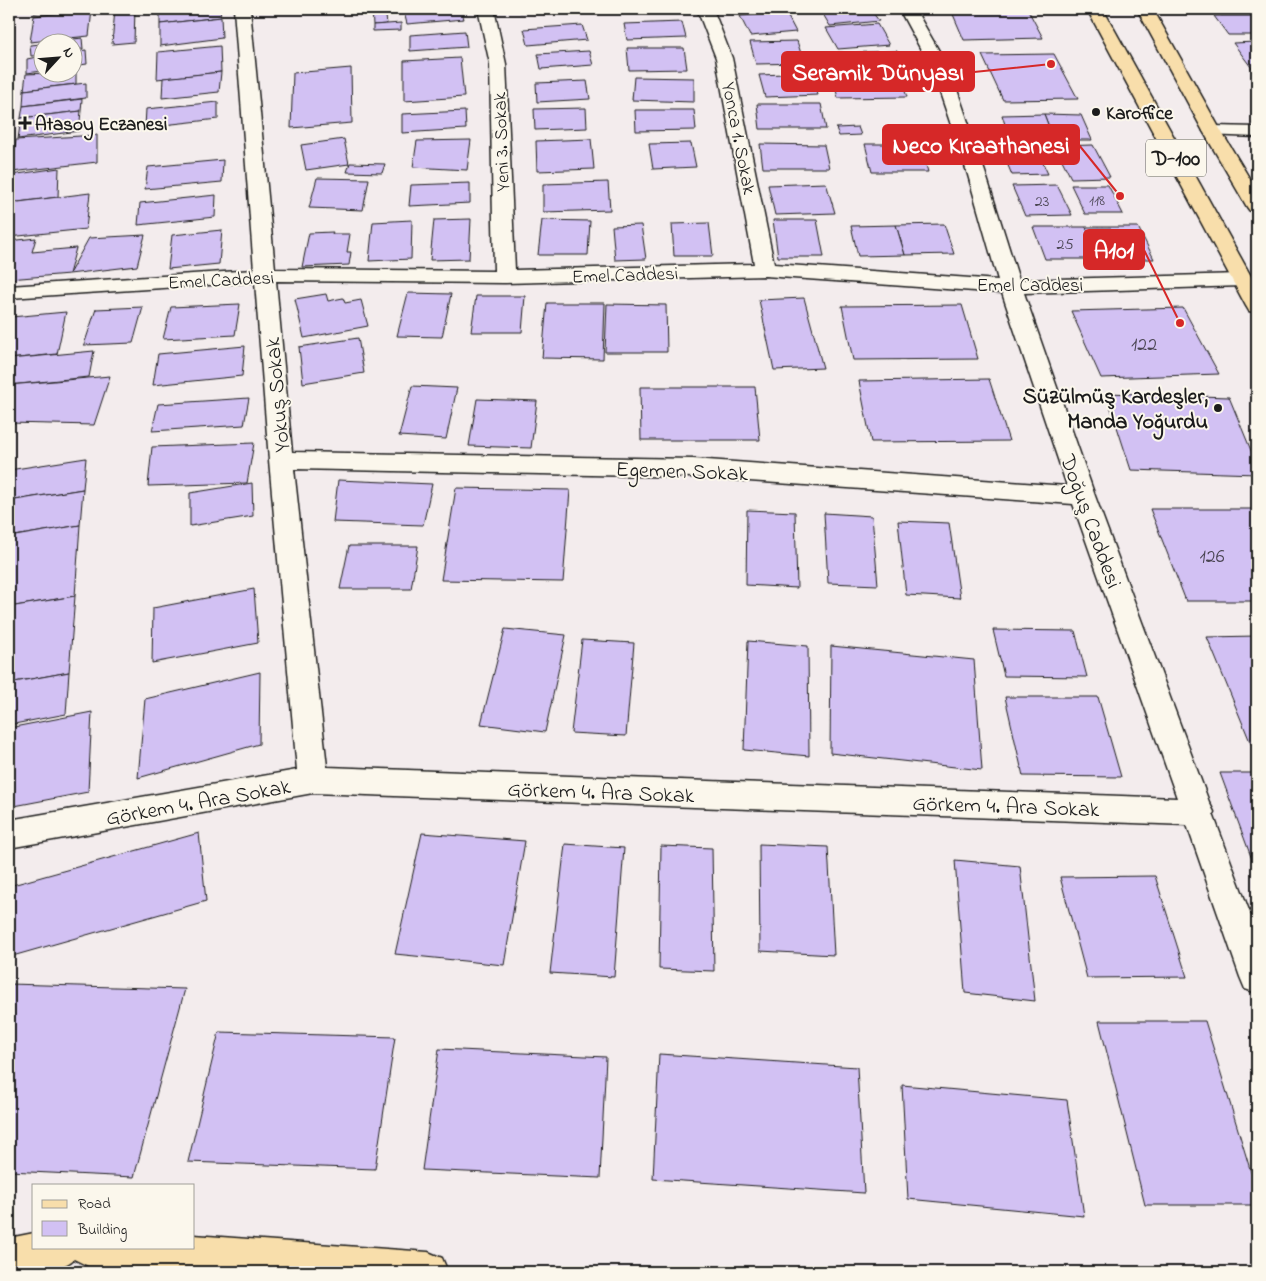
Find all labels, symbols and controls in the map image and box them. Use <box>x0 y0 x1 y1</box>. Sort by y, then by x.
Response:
north arrow <box>32 32 82 82</box>
text: N <box>57 44 80 62</box>
callout: Seramik Dünyası <box>782 52 974 91</box>
text: Seramik Dünyası <box>792 57 964 93</box>
street label: Yonca 1. Sokak <box>713 80 762 198</box>
street label: Yeni 3. Sokak <box>487 91 518 192</box>
place label: Karoffice <box>1106 101 1173 128</box>
marker: Karoffice <box>1090 106 1102 118</box>
place label: Atasoy Eczanesi <box>35 112 167 141</box>
marker: Atasoy Eczanesi <box>19 117 31 129</box>
callout: Neco Kıraathanesi <box>883 125 1079 164</box>
text: Neco Kıraathanesi <box>893 130 1069 165</box>
road number: D-100 <box>1146 140 1206 177</box>
house number: 118 <box>1089 189 1105 213</box>
house number: 23 <box>1035 190 1049 214</box>
callout: A101 <box>1084 230 1144 269</box>
house number: 25 <box>1056 233 1074 257</box>
text: A101 <box>1094 235 1135 270</box>
street label: Emel Caddesi <box>571 261 679 292</box>
street label: Emel Caddesi <box>167 265 275 298</box>
street label: Emel Caddesi <box>977 273 1083 300</box>
house number: 122 <box>1131 331 1157 360</box>
street label: Yokuş Sokak <box>258 336 300 453</box>
place label: Süzülmüş Kardeşler, Manda Yoğurdu <box>1023 382 1208 440</box>
marker: Süzülmüş Kardeşler, Manda Yoğurdu <box>1212 402 1224 414</box>
street label: Doğuş Caddesi <box>1049 450 1128 594</box>
street label: Egemen Sokak <box>615 455 749 492</box>
house number: 126 <box>1199 543 1225 572</box>
street label: Görkem 4. Ara Sokak <box>104 772 294 836</box>
street label: Görkem 4. Ara Sokak <box>507 775 695 813</box>
street label: Görkem 4. Ara Sokak <box>912 789 1100 827</box>
legend <box>32 1184 195 1248</box>
text: Road <box>78 1193 111 1215</box>
text: Building <box>77 1219 127 1242</box>

